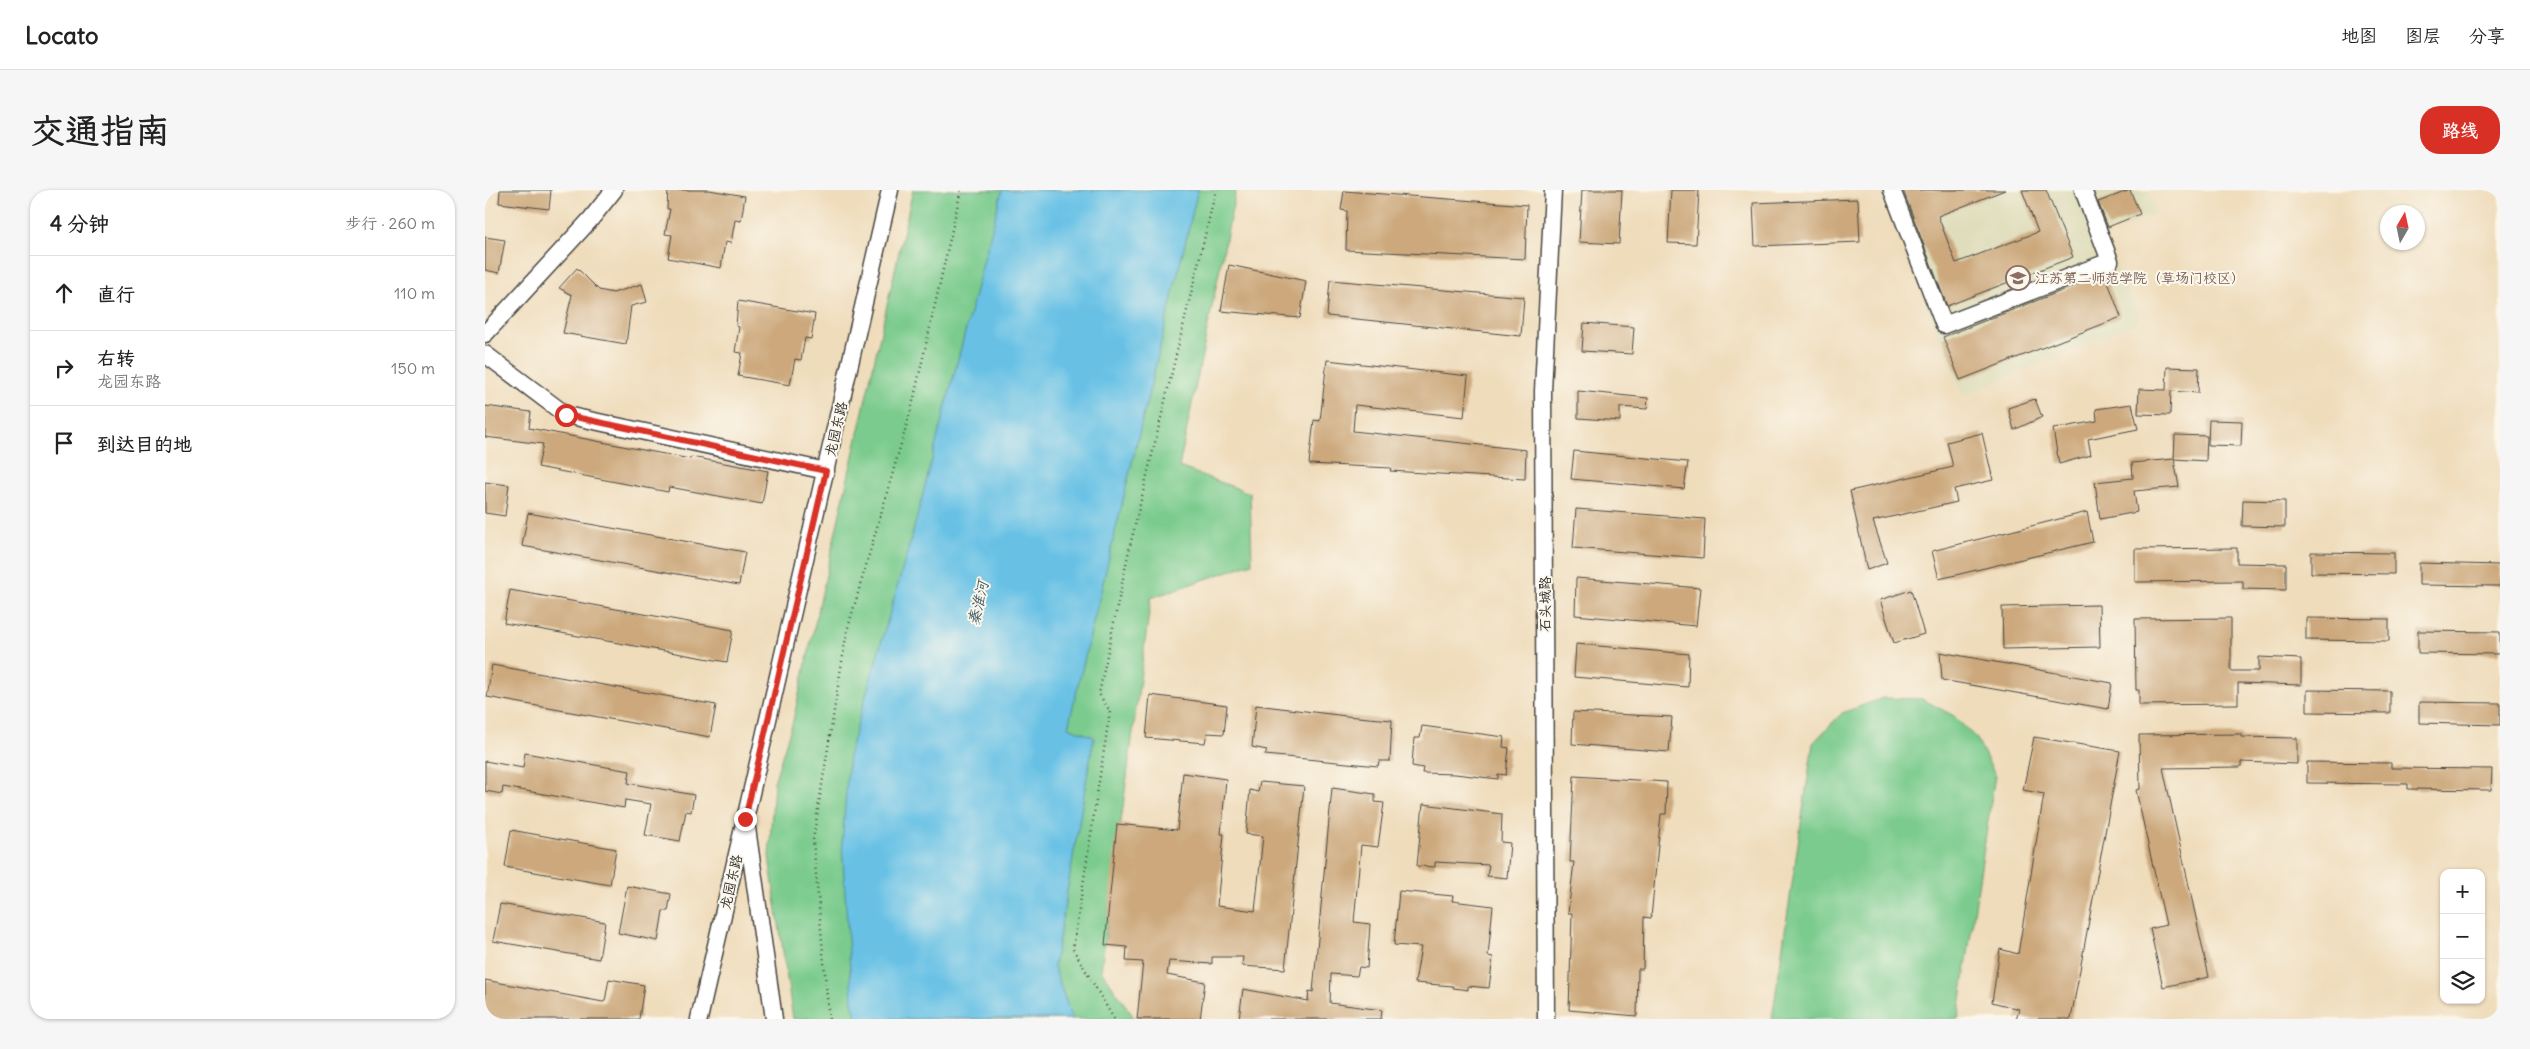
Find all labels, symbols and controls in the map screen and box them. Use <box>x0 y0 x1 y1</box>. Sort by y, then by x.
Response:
text: Locato <box>25 20 99 50</box>
text: 地图 <box>2341 24 2377 47</box>
text: 图层 <box>2405 24 2441 47</box>
text: 分享 <box>2469 24 2505 47</box>
button: 路线 <box>2420 106 2500 154</box>
text: 交通指南 <box>30 108 170 152</box>
north arrow <box>2380 205 2425 250</box>
text: 4 分钟 <box>50 210 109 237</box>
text: 步行 · 260 m <box>345 213 435 233</box>
school or university icon: 江苏第二师范学院（草场门校区） <box>2005 265 2031 291</box>
place label: 江苏第二师范学院（草场门校区） <box>2035 269 2245 287</box>
icon: ahead <box>50 279 78 307</box>
text: 直行 <box>97 282 135 306</box>
text: 110 m <box>394 283 435 303</box>
text: 右转 <box>97 346 135 370</box>
icon: right <box>50 354 78 382</box>
text: 150 m <box>391 358 435 378</box>
text: 龙园东路 <box>97 371 161 391</box>
street label: 龙园东路 <box>821 400 851 458</box>
route start <box>555 404 578 427</box>
icon: arrive <box>50 429 78 457</box>
text: 到达目的地 <box>97 432 192 456</box>
water label: 秦淮河 <box>964 576 993 627</box>
street label: 石头城路 <box>1536 576 1554 632</box>
route end <box>734 808 757 831</box>
street label: 龙园东路 <box>716 853 746 911</box>
map controls <box>2440 869 2485 1004</box>
button: + <box>2440 869 2485 914</box>
button: − <box>2440 914 2485 959</box>
button: layers <box>2440 959 2485 1004</box>

